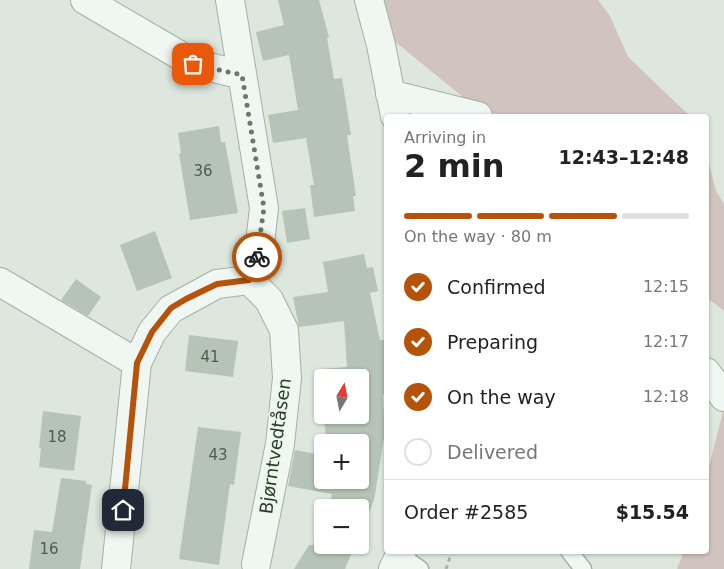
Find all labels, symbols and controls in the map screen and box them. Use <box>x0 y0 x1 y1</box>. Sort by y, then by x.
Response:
pin <box>172 43 214 85</box>
icon: bag <box>179 50 207 78</box>
text: Arriving in <box>404 128 486 147</box>
text: 12:43–12:48 <box>559 146 689 168</box>
text: 2 min <box>404 147 505 185</box>
house number: 36 <box>193 162 213 180</box>
text: On the way · 80 m <box>404 227 552 246</box>
courier <box>232 232 282 282</box>
icon: bike <box>243 243 271 271</box>
icon: check <box>404 273 432 301</box>
text: Confirmed <box>447 276 546 298</box>
text: 12:15 <box>643 277 689 296</box>
icon: check <box>404 328 432 356</box>
text: Preparing <box>447 331 538 353</box>
text: 12:17 <box>643 332 689 351</box>
house number: 41 <box>200 348 220 366</box>
north arrow <box>314 369 369 424</box>
map controls <box>314 369 369 554</box>
street label: Bjørntvedtåsen <box>255 377 295 515</box>
icon: check <box>404 383 432 411</box>
text: On the way <box>447 386 556 408</box>
text: 12:18 <box>643 387 689 406</box>
house number: 18 <box>47 428 67 446</box>
button: + <box>314 434 369 489</box>
text: Delivered <box>447 441 538 463</box>
house number: 43 <box>208 446 228 464</box>
pin <box>102 489 144 531</box>
icon: home <box>109 496 137 524</box>
button: − <box>314 499 369 554</box>
text: Order #2585 <box>404 501 528 523</box>
text: $15.54 <box>616 501 689 523</box>
house number: 16 <box>39 540 59 558</box>

